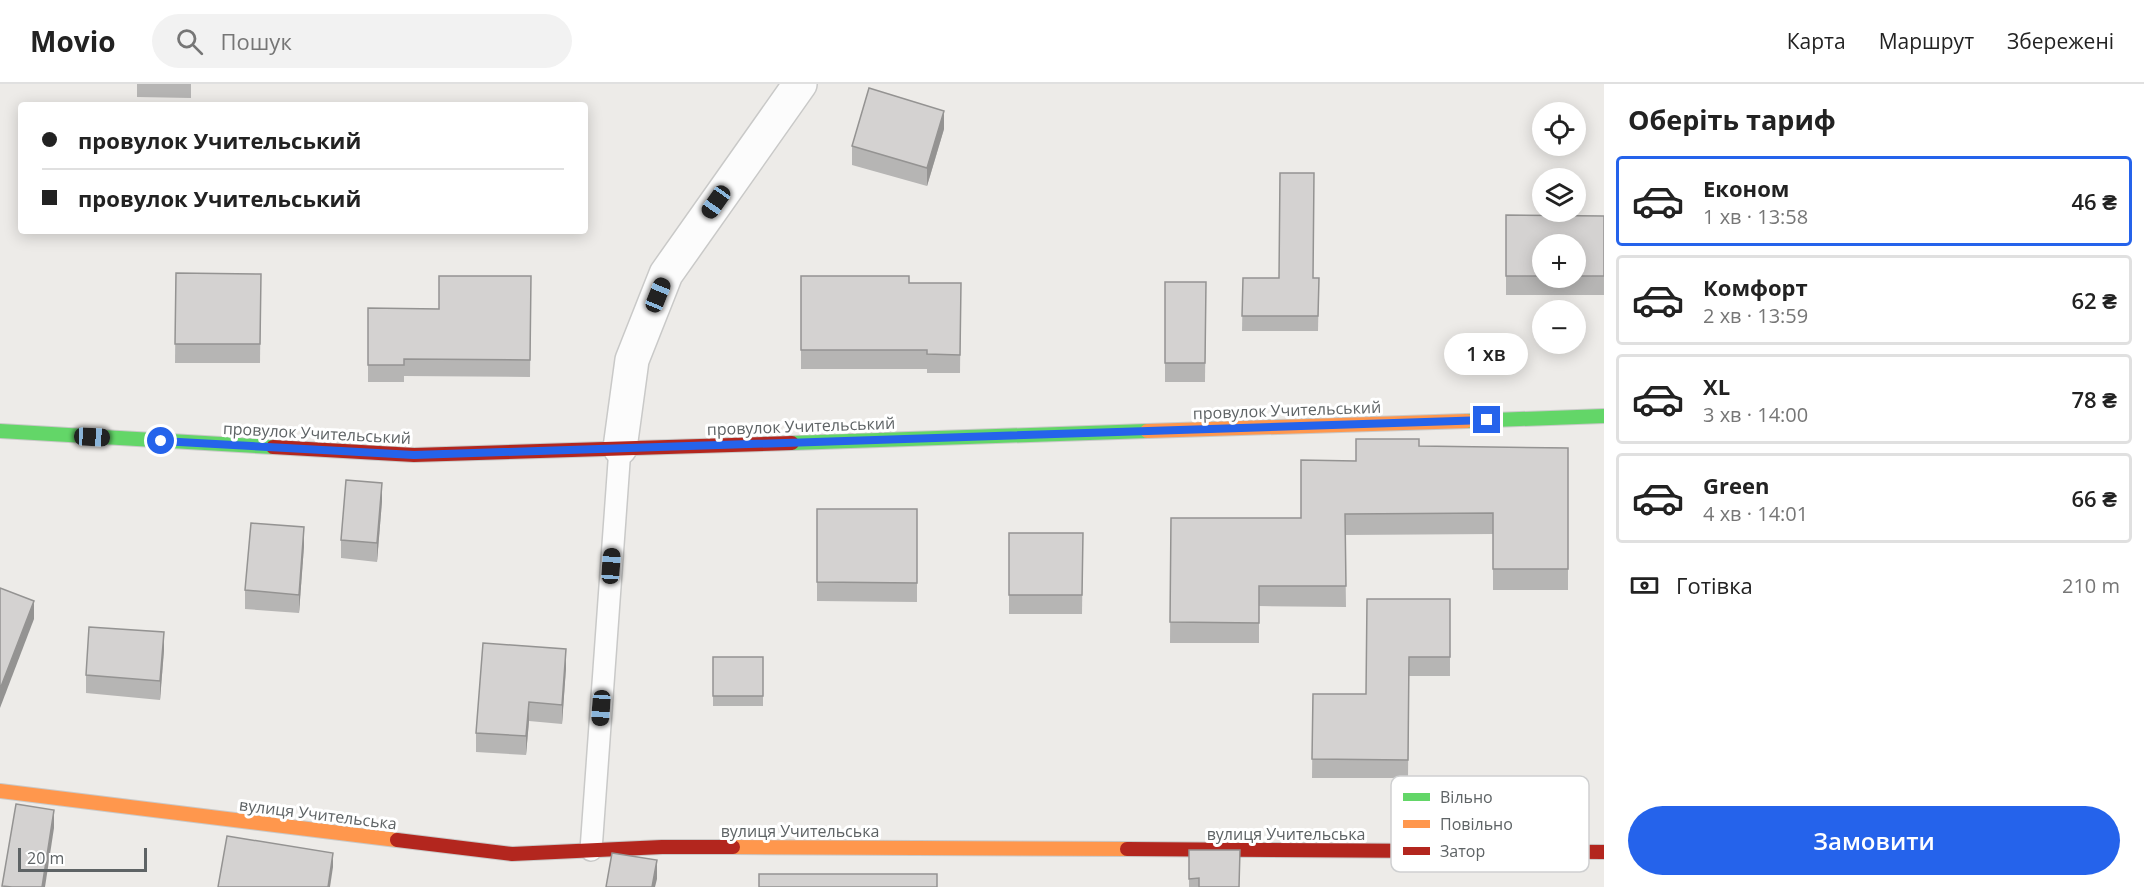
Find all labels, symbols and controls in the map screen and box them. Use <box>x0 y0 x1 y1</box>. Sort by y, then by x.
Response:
search box <box>152 14 572 68</box>
text: Movio <box>30 22 116 60</box>
icon: search <box>173 25 206 58</box>
text: Пошук <box>221 26 292 56</box>
text: Карта <box>1787 27 1846 55</box>
text: Маршрут <box>1879 27 1974 55</box>
text: Збережені <box>2007 27 2114 55</box>
text: Оберіть тариф <box>1628 101 1836 138</box>
map controls <box>1532 102 1586 354</box>
button: locate <box>1532 102 1586 156</box>
text: провулок Учительський <box>78 125 361 155</box>
button: layers <box>1532 168 1586 222</box>
text: Економ <box>1703 173 1789 203</box>
icon: car <box>1631 174 1685 228</box>
car <box>698 182 734 222</box>
text: провулок Учительський <box>78 183 361 213</box>
text: 46 ₴ <box>2071 186 2117 216</box>
text: 1 хв · 13:58 <box>1703 203 1808 230</box>
button: + <box>1532 234 1586 288</box>
text: Комфорт <box>1703 272 1808 302</box>
icon: car <box>1631 273 1685 327</box>
car <box>643 275 673 315</box>
text: 62 ₴ <box>2071 285 2117 315</box>
button: − <box>1532 300 1586 354</box>
text: 2 хв · 13:59 <box>1703 302 1808 329</box>
callout: 1 хв <box>1445 333 1529 375</box>
text: 1 хв <box>1466 340 1506 367</box>
text: XL <box>1703 371 1730 401</box>
icon: car <box>1631 372 1685 426</box>
text: 78 ₴ <box>2071 384 2117 414</box>
street label: провулок Учительський <box>1193 396 1381 424</box>
text: 3 хв · 14:00 <box>1703 401 1808 428</box>
route end <box>1473 406 1500 433</box>
street label: провулок Учительський <box>707 412 895 440</box>
street label: провулок Учительський <box>222 417 412 449</box>
car <box>74 427 110 447</box>
route start <box>147 427 174 454</box>
text: Green <box>1703 470 1769 500</box>
icon: car <box>1631 471 1685 525</box>
text: 66 ₴ <box>2071 483 2117 513</box>
text: 4 хв · 14:01 <box>1703 500 1808 527</box>
car <box>601 547 621 585</box>
icon: cash <box>1628 569 1661 602</box>
text: Готівка <box>1676 570 1753 600</box>
text: 210 m <box>2062 572 2120 599</box>
car <box>591 689 611 727</box>
legend <box>1391 776 1589 872</box>
text: Вільно <box>1440 786 1493 808</box>
street label: вулиця Учительська <box>238 793 398 835</box>
button: Замовити <box>1628 806 2120 875</box>
text: Повільно <box>1440 813 1513 835</box>
street label: вулиця Учительська <box>721 820 879 842</box>
street label: вулиця Учительська <box>1207 823 1365 845</box>
text: Затор <box>1440 840 1485 862</box>
scale bar <box>18 845 147 872</box>
text: 20 m <box>27 847 64 869</box>

